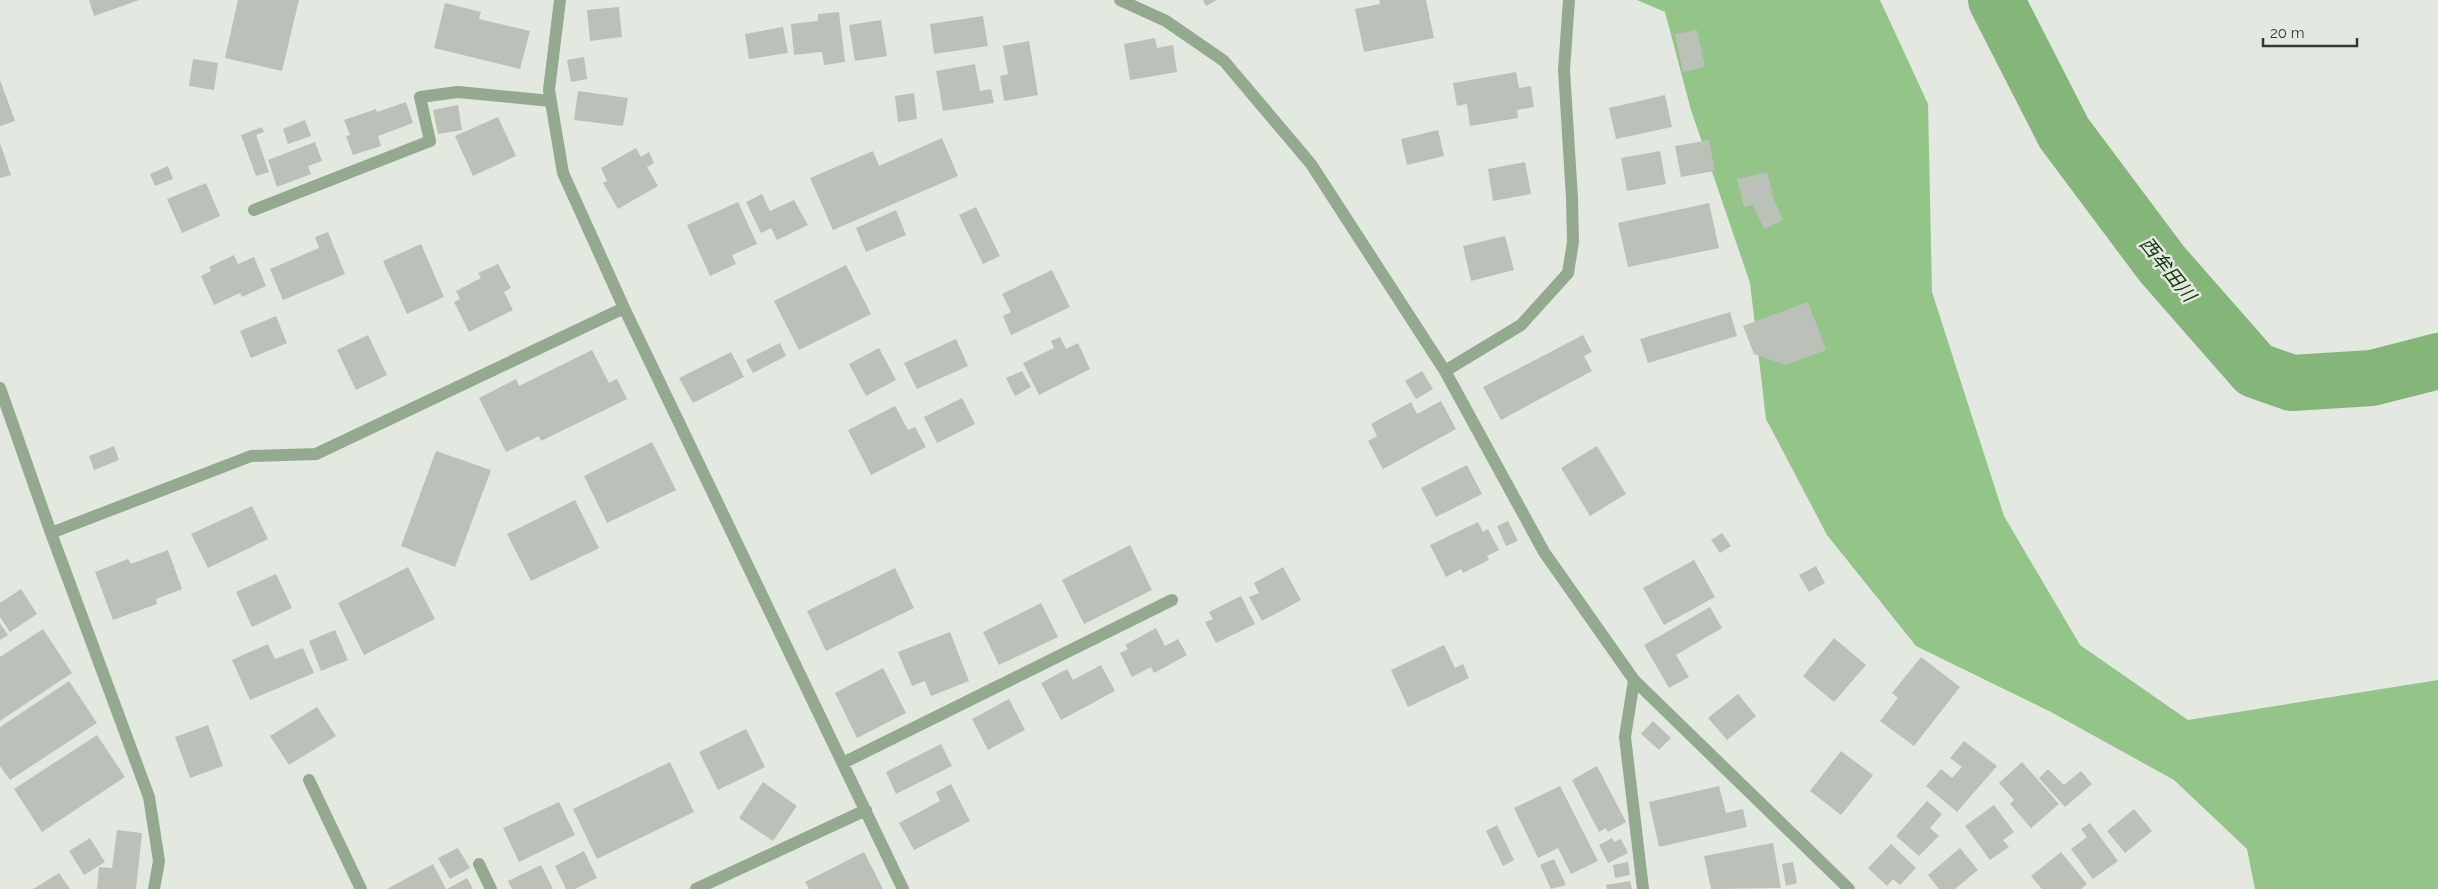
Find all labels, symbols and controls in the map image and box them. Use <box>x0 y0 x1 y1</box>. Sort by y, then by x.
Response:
scale bar <box>2263 15 2357 47</box>
text: 20 m <box>2270 24 2305 42</box>
water label: 西牟田川 <box>2136 233 2202 307</box>

